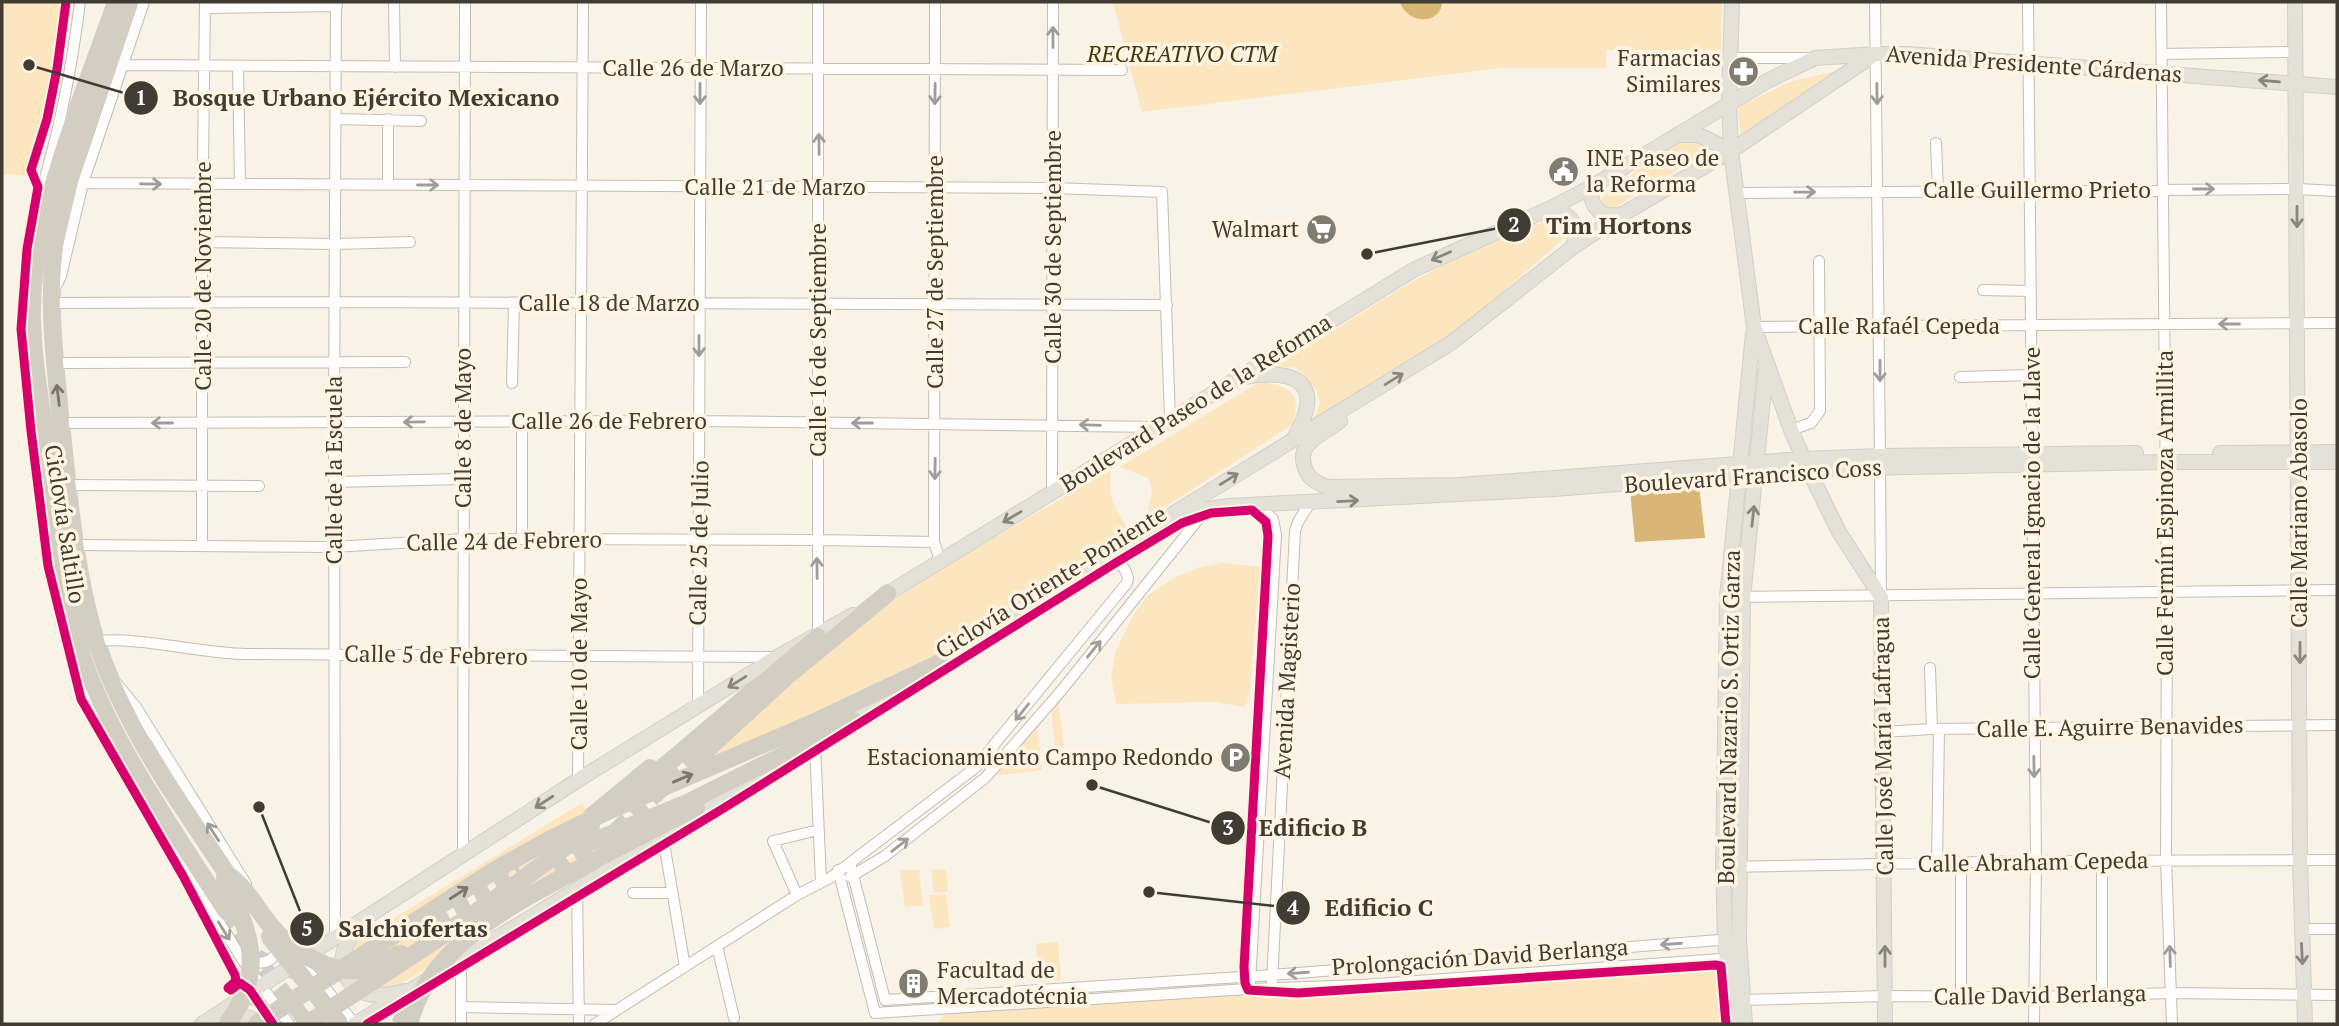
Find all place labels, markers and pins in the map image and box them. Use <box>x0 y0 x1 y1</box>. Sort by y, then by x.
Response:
place label: Farmacias Similares <box>1617 42 1721 99</box>
pharmacy icon: Farmacias Similares <box>1727 54 1761 88</box>
callout: Bosque Urbano Ejército Mexicano <box>124 75 573 120</box>
place label: INE Paseo de la Reforma <box>1586 142 1719 199</box>
public building icon: INE Paseo de la Reforma <box>1546 154 1580 188</box>
callout: Tim Hortons <box>1497 203 1705 248</box>
supermarket icon: Walmart <box>1305 212 1339 246</box>
place label: Walmart <box>1212 213 1299 244</box>
parking icon: Estacionamiento Campo Redondo <box>1219 740 1253 774</box>
place label: Estacionamiento Campo Redondo <box>867 741 1213 772</box>
callout: Edificio B <box>1210 805 1382 850</box>
callout: Edificio C <box>1275 885 1447 930</box>
callout: Salchiofertas <box>289 907 502 952</box>
place label: Facultad de Mercadotécnia <box>937 954 1088 1011</box>
building icon: Facultad de Mercadotécnia <box>897 966 931 1000</box>

